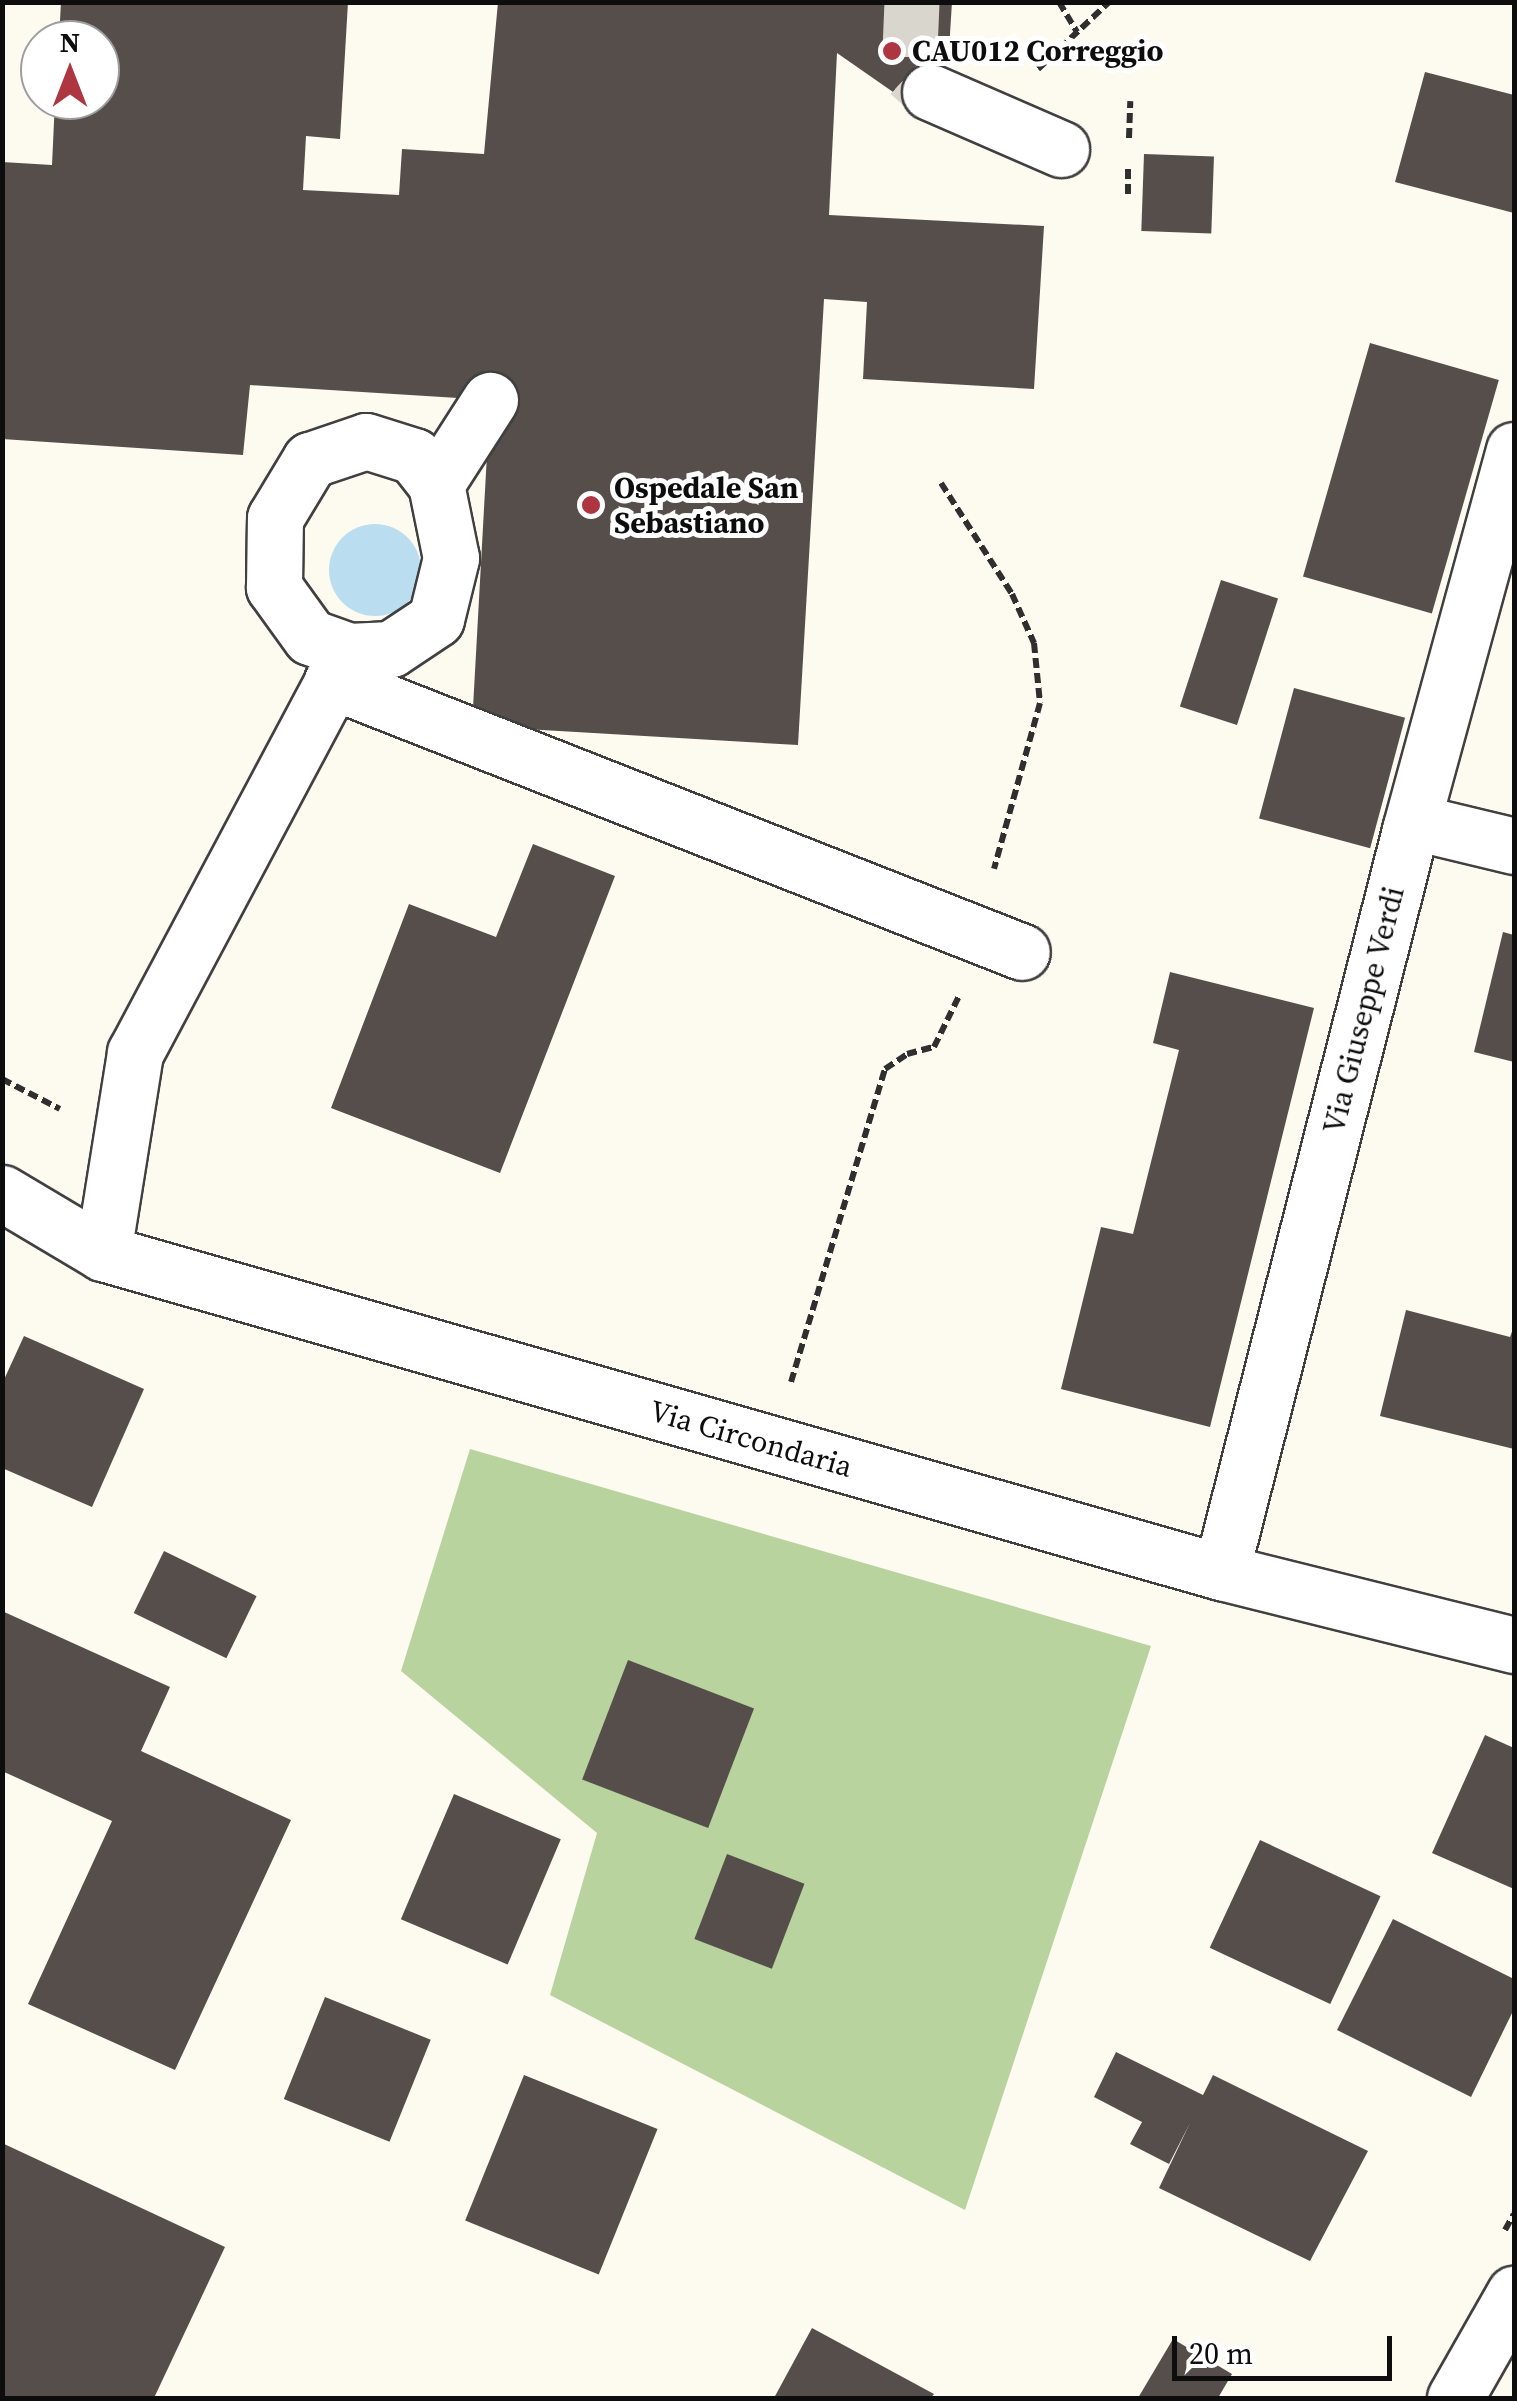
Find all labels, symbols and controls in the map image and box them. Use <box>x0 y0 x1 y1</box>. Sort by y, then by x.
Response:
north arrow <box>20 20 120 120</box>
text: N <box>60 23 80 61</box>
place label: CAU012 Correggio <box>912 33 1163 69</box>
marker: CAU012 Correggio <box>881 40 903 62</box>
place label: Ospedale San Sebastiano <box>614 470 798 540</box>
marker: Ospedale San Sebastiano <box>578 492 604 518</box>
street label: Via Giuseppe Verdi <box>1316 882 1412 1138</box>
street label: Via Circondaria <box>646 1393 856 1485</box>
scale bar <box>1177 2316 1397 2378</box>
text: 20 m <box>1189 2333 1253 2374</box>

